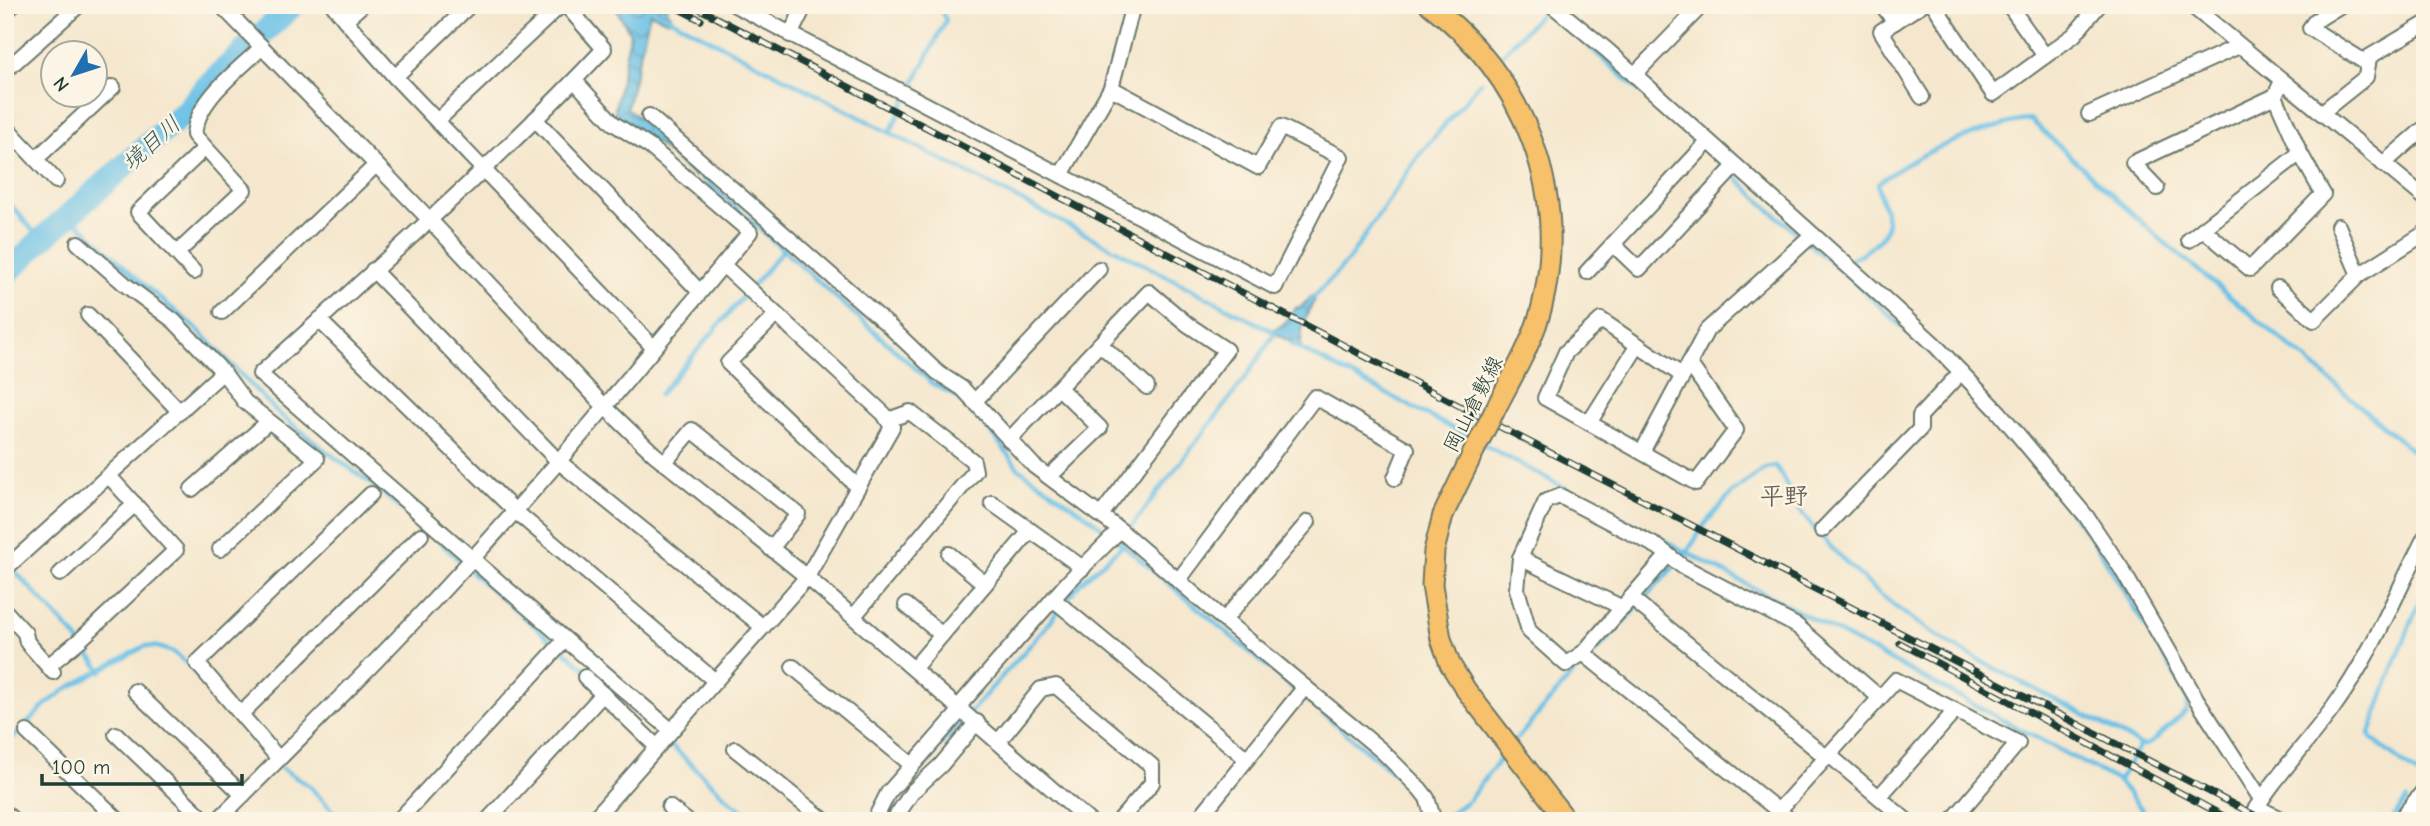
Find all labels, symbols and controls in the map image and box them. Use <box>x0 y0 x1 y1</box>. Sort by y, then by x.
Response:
north arrow <box>38 38 108 108</box>
text: N <box>49 72 74 96</box>
water label: 境目川 <box>117 110 186 176</box>
street label: 岡山倉敷線 <box>1438 352 1508 456</box>
district label: 平野 <box>1760 482 1808 510</box>
scale bar <box>42 742 242 786</box>
text: 100 m <box>52 755 110 779</box>

